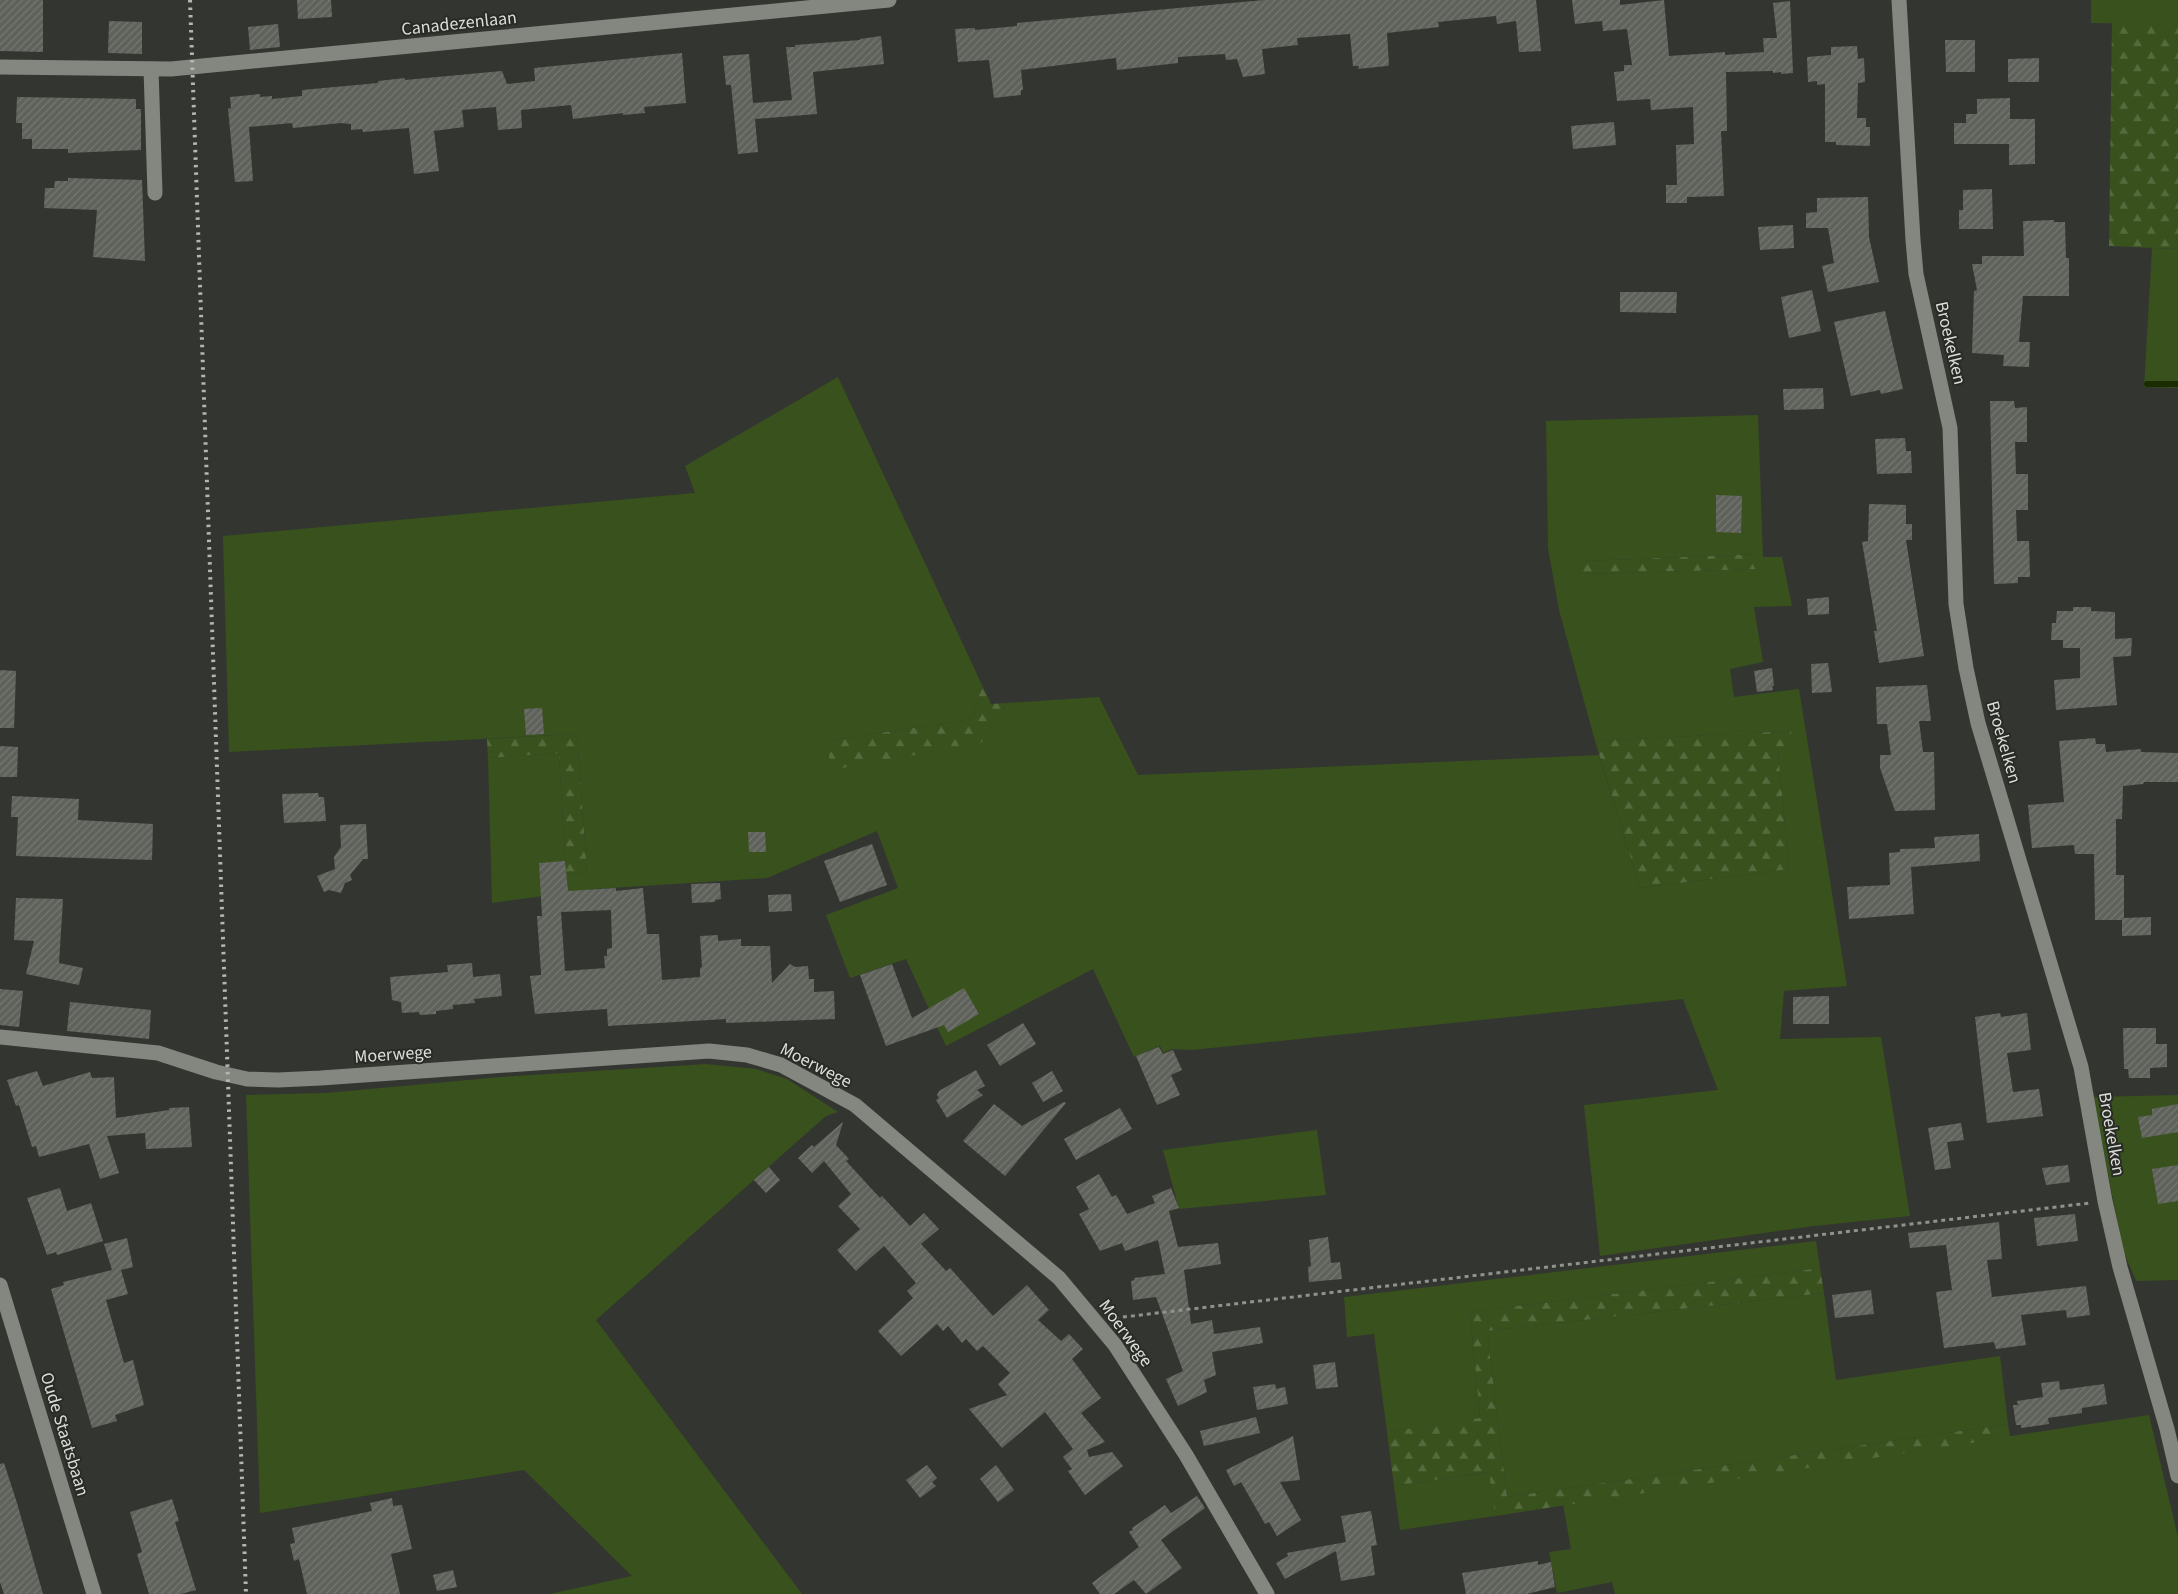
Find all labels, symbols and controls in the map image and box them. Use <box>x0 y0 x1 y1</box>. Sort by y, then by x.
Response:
street label: Canadezenlaan <box>400 5 518 42</box>
street label: Broekelken <box>1929 299 1972 387</box>
street label: Broekelken <box>1980 698 2027 786</box>
street label: Moerwege <box>775 1037 856 1094</box>
street label: Moerwege <box>353 1039 433 1070</box>
street label: Broekelken <box>2092 1090 2131 1178</box>
street label: Moerwege <box>1093 1295 1159 1372</box>
street label: Oude Staatsbaan <box>34 1369 95 1499</box>

